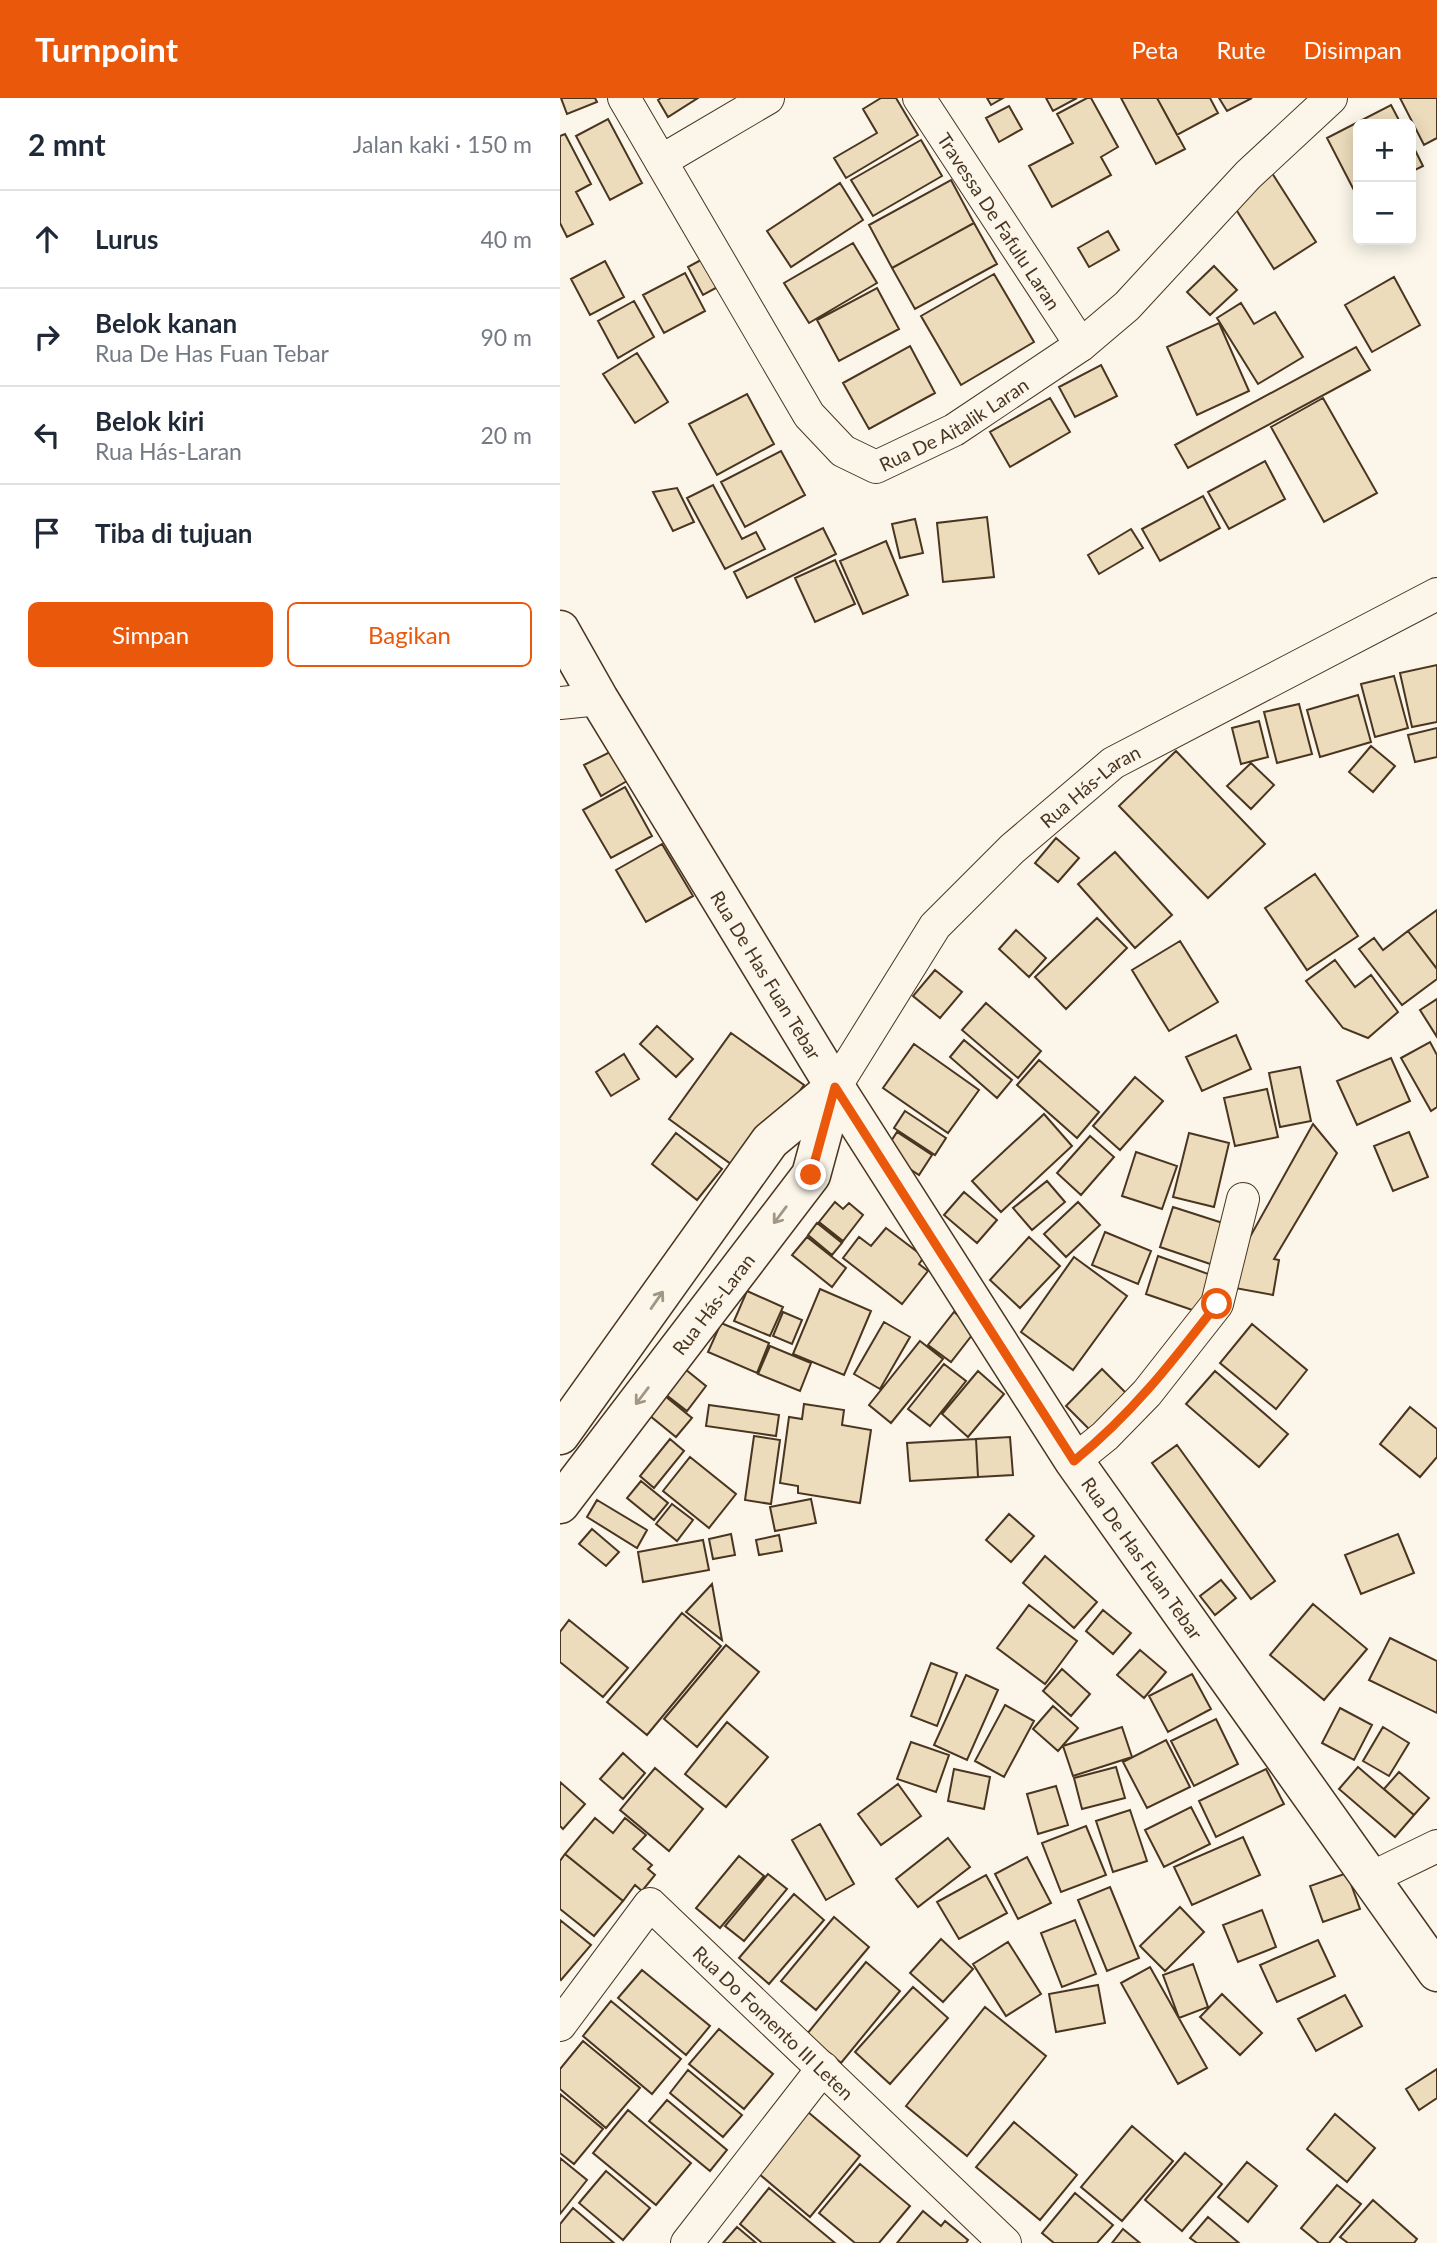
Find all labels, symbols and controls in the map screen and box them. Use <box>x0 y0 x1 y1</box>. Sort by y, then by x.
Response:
text: Turnpoint <box>35 29 178 69</box>
text: Peta <box>1132 35 1178 64</box>
text: Rute <box>1216 35 1266 64</box>
text: Disimpan <box>1304 35 1402 64</box>
map controls <box>1353 119 1416 245</box>
button: + <box>1353 119 1416 182</box>
text: 2 mnt <box>28 126 106 162</box>
street label: Travessa De Fafulu Laran <box>933 128 1066 314</box>
text: Jalan kaki · 150 m <box>353 130 532 158</box>
button: − <box>1353 182 1416 245</box>
icon: ahead <box>28 220 66 258</box>
text: Lurus <box>95 223 158 255</box>
text: 40 m <box>481 225 532 253</box>
text: Belok kanan <box>95 307 237 339</box>
icon: right <box>28 318 66 356</box>
text: 90 m <box>481 323 532 351</box>
text: Rua De Has Fuan Tebar <box>95 339 329 367</box>
street label: Rua De Aitalik Laran <box>875 372 1032 475</box>
text: Belok kiri <box>95 405 204 437</box>
icon: left <box>28 416 66 454</box>
text: 20 m <box>481 421 532 449</box>
text: Rua Hás-Laran <box>95 437 242 465</box>
icon: arrive <box>28 514 66 552</box>
text: Tiba di tujuan <box>95 517 253 549</box>
button: Simpan <box>28 602 273 667</box>
button: Bagikan <box>287 602 532 667</box>
street label: Rua Hás-Laran <box>1035 740 1144 832</box>
street label: Rua De Has Fuan Tebar <box>707 886 827 1063</box>
route end <box>795 1159 826 1190</box>
one-way arrow <box>773 1206 788 1224</box>
street label: Rua Hás-Laran <box>667 1248 759 1359</box>
route start <box>1201 1288 1232 1319</box>
one-way arrow <box>649 1291 664 1310</box>
one-way arrow <box>635 1386 650 1405</box>
street label: Rua De Has Fuan Tebar <box>1077 1472 1208 1643</box>
street label: Rua Do Fomento III Leten <box>689 1940 859 2104</box>

